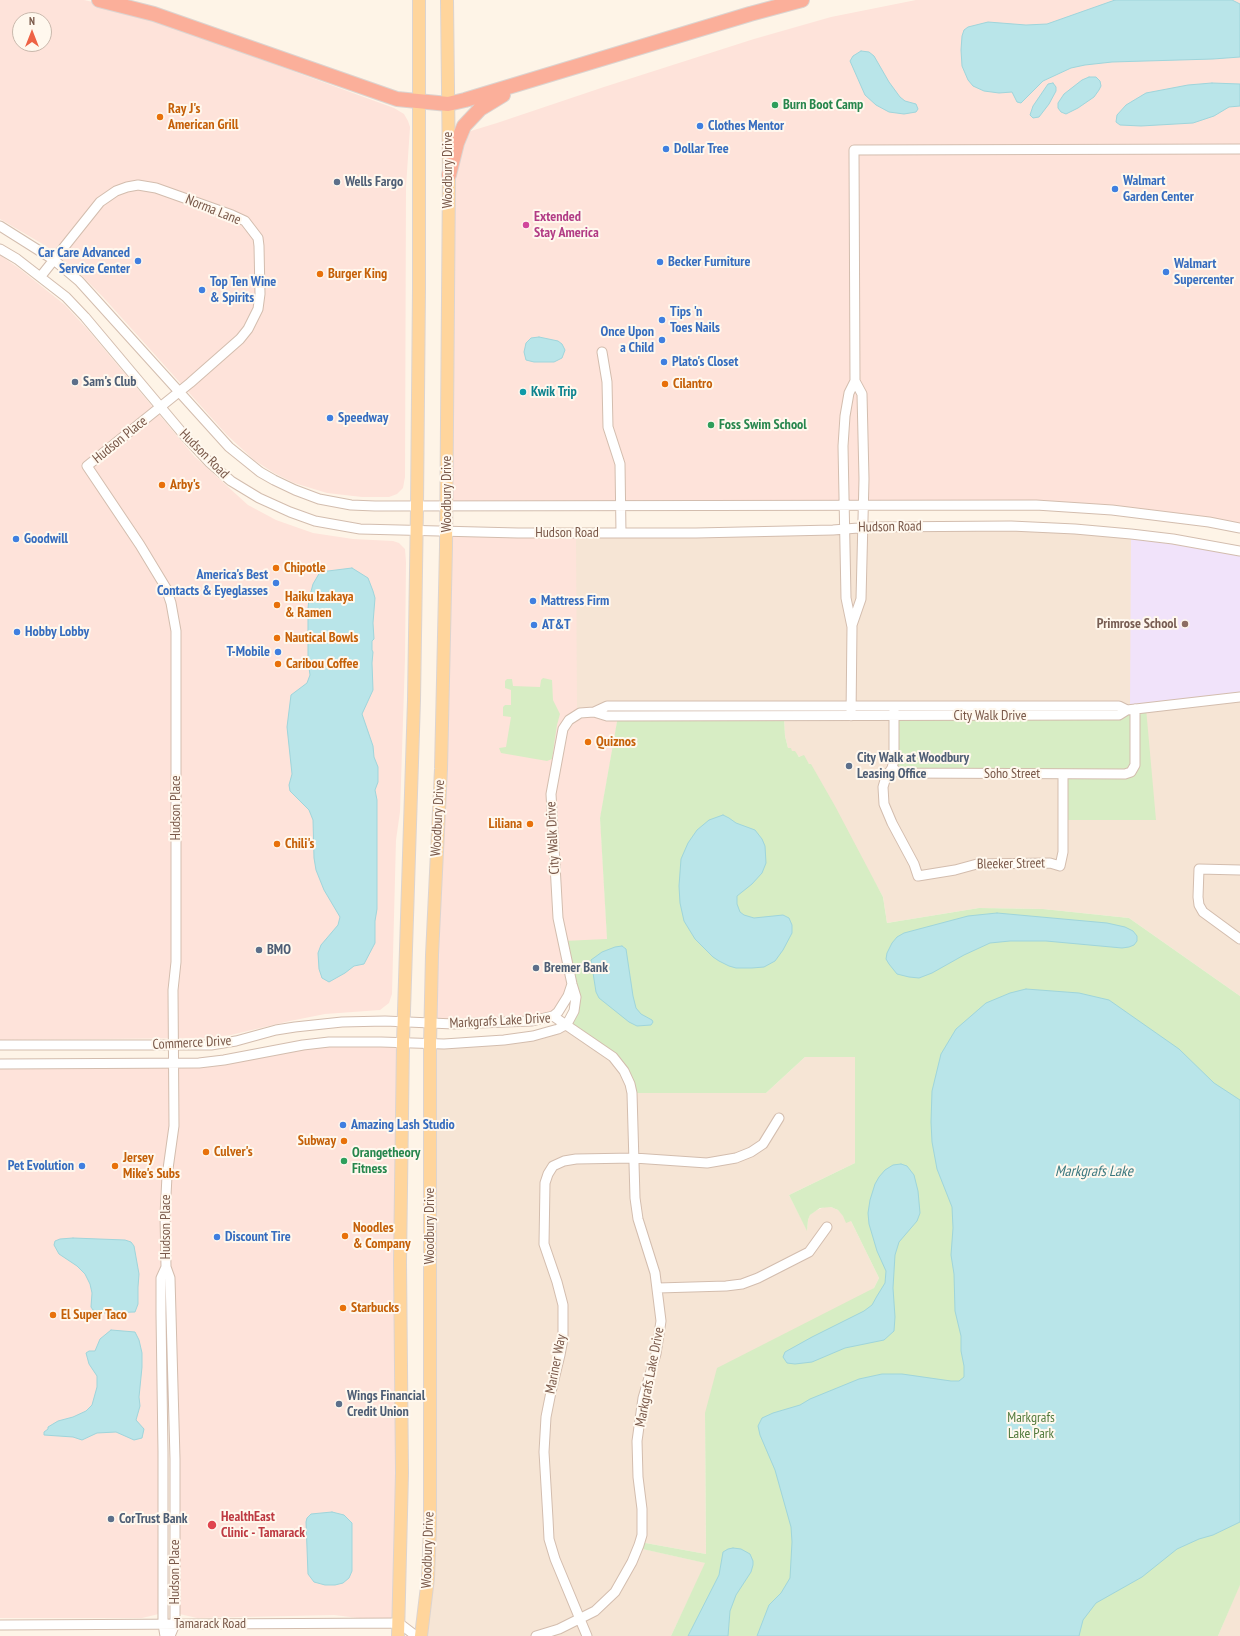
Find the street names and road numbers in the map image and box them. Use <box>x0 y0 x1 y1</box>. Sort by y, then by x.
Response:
street label: Woodbury Drive <box>440 132 456 208</box>
street label: Norma Lane <box>183 191 243 229</box>
street label: Hudson Place <box>89 413 151 467</box>
street label: Hudson Road <box>176 426 232 482</box>
street label: Woodbury Drive <box>439 456 455 532</box>
street label: Hudson Road <box>858 518 922 536</box>
street label: Hudson Road <box>535 525 599 541</box>
street label: City Walk Drive <box>953 708 1027 724</box>
street label: Soho Street <box>984 766 1040 782</box>
street label: Hudson Place <box>168 775 184 841</box>
street label: Woodbury Drive <box>428 779 448 857</box>
street label: City Walk Drive <box>543 801 563 875</box>
street label: Bleeker Street <box>977 855 1045 873</box>
street label: Markgrafs Lake Drive <box>449 1010 551 1032</box>
street label: Commerce Drive <box>152 1033 232 1053</box>
street label: Woodbury Drive <box>422 1188 438 1264</box>
street label: Hudson Place <box>158 1194 174 1260</box>
street label: Markgrafs Lake Drive <box>632 1326 668 1428</box>
street label: Mariner Way <box>542 1333 570 1395</box>
street label: Woodbury Drive <box>418 1511 438 1589</box>
street label: Hudson Place <box>167 1539 183 1605</box>
street label: Tamarack Road <box>174 1616 246 1632</box>

